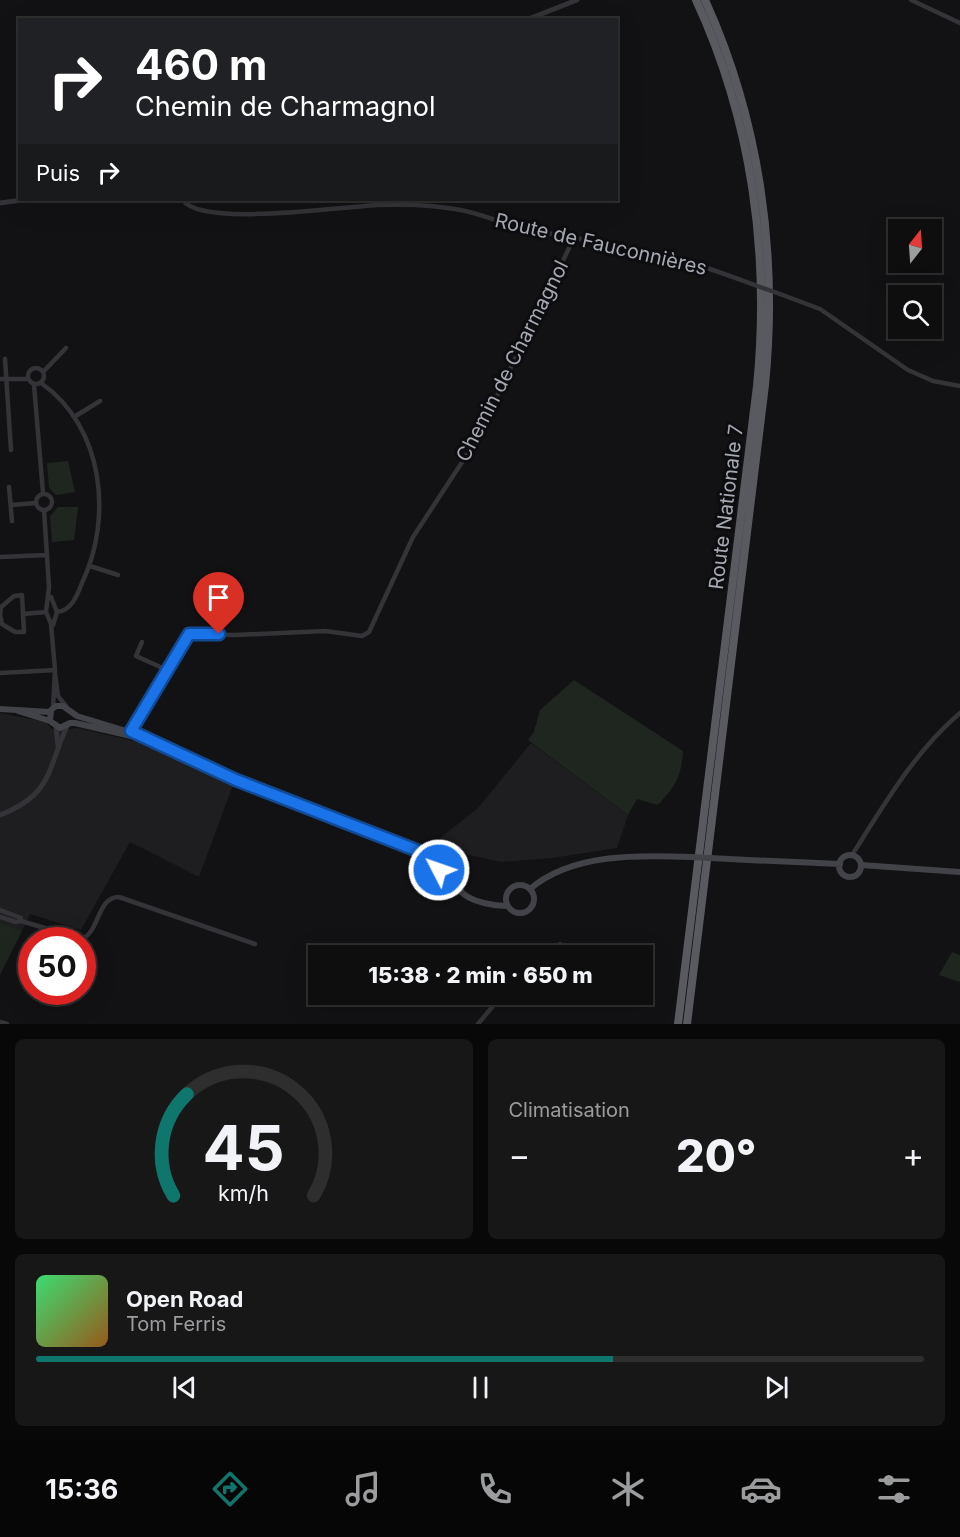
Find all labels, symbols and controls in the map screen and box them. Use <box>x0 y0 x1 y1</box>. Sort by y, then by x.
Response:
text: 460 m <box>135 39 267 90</box>
icon: right <box>36 42 114 120</box>
text: Chemin de Charmagnol <box>135 90 436 123</box>
icon: right <box>92 156 125 189</box>
text: Puis <box>36 160 80 186</box>
street label: Route de Fauconnières <box>493 208 709 280</box>
north arrow <box>888 219 942 273</box>
map controls <box>888 219 942 339</box>
street label: Chemin de Charmagnol <box>451 256 573 466</box>
button: search <box>888 285 942 339</box>
street label: Route Nationale 7 <box>704 423 748 591</box>
pin <box>193 572 244 634</box>
icon: arrive <box>202 581 235 614</box>
position arrow <box>407 838 471 902</box>
speed limit sign: 50 <box>18 927 96 1005</box>
text: 15:38 · 2 min · 650 m <box>368 962 593 988</box>
text: Climatisation <box>509 1098 630 1122</box>
text: 45 <box>203 1110 285 1185</box>
text: 20° <box>676 1128 757 1183</box>
text: − <box>509 1135 530 1175</box>
text: + <box>902 1135 924 1175</box>
text: km/h <box>218 1180 269 1206</box>
text: Open Road <box>126 1286 243 1312</box>
text: Tom Ferris <box>126 1312 226 1336</box>
icon: previous <box>168 1371 201 1404</box>
icon: pause <box>464 1371 497 1404</box>
icon: next <box>760 1371 793 1404</box>
icon: directions <box>209 1468 251 1510</box>
icon: music <box>342 1468 384 1510</box>
icon: phone <box>474 1468 516 1510</box>
icon: climate <box>607 1468 649 1510</box>
icon: car <box>740 1468 782 1510</box>
icon: filters <box>873 1468 915 1510</box>
text: 15:36 <box>45 1473 118 1506</box>

